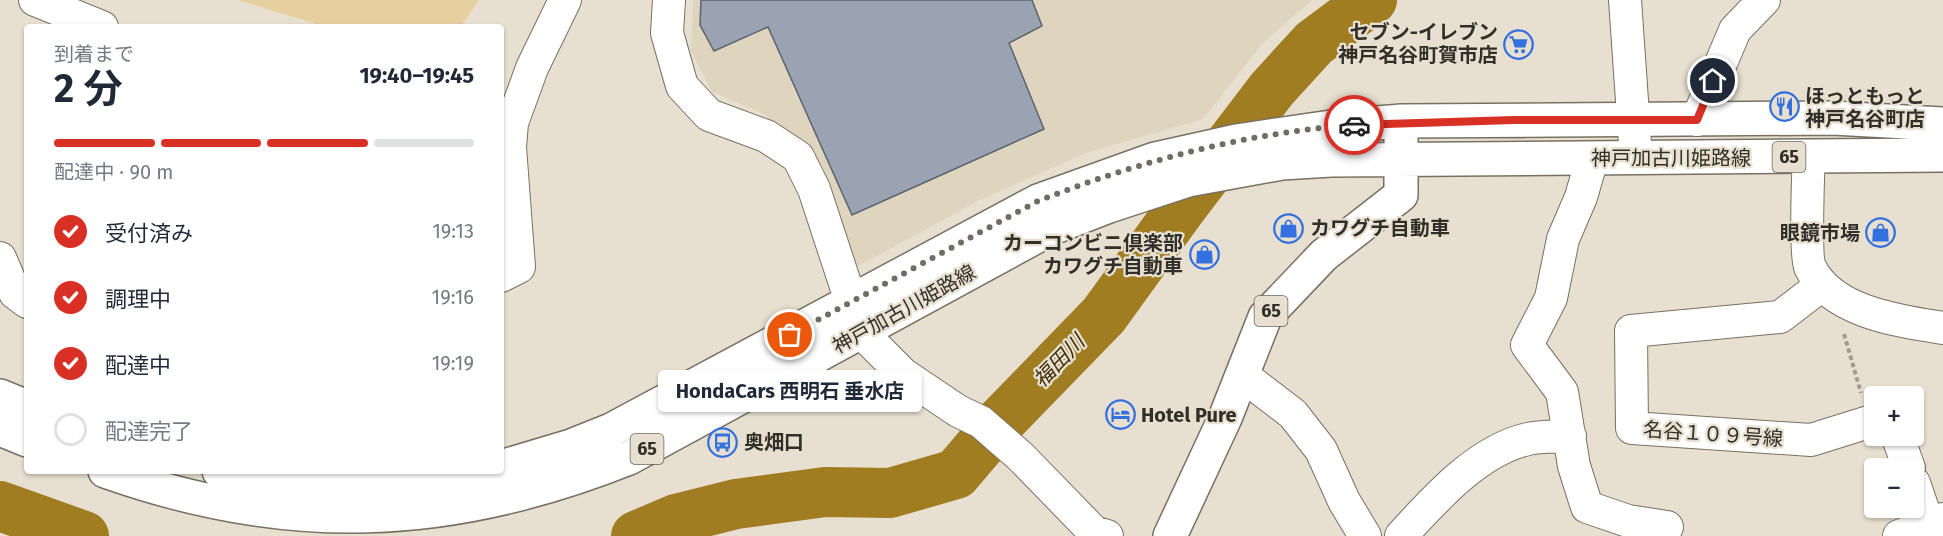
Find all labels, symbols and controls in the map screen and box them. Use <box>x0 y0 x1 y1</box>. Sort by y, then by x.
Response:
place label: セブン-イレブン 神戸名谷町賀市店 <box>1338 20 1498 67</box>
supermarket icon: セブン-イレブン 神戸名谷町賀市店 <box>1503 28 1535 60</box>
text: 到着まで <box>54 42 134 66</box>
pin <box>1687 55 1738 106</box>
text: 19:40–19:45 <box>359 62 474 89</box>
icon: home <box>1696 64 1729 97</box>
text: 2 分 <box>54 66 122 112</box>
place label: ほっともっと 神戸名谷町店 <box>1805 84 1925 131</box>
restaurant icon: ほっともっと 神戸名谷町店 <box>1768 91 1800 123</box>
courier <box>1324 95 1384 155</box>
icon: car <box>1338 109 1371 142</box>
road number: 65 <box>1772 142 1806 172</box>
street label: 神戸加古川姫路線 <box>1591 146 1751 170</box>
text: 配達中 · 90 m <box>54 160 174 184</box>
shop icon: カワグチ自動車 <box>1273 212 1305 244</box>
icon: check <box>54 215 87 248</box>
place label: カワグチ自動車 <box>1310 216 1450 240</box>
shop icon: 眼鏡市場 <box>1865 217 1897 249</box>
text: 19:13 <box>432 219 474 243</box>
text: 受付済み <box>105 220 193 247</box>
place label: 眼鏡市場 <box>1780 221 1860 245</box>
place label: カーコンビニ倶楽部 カワグチ自動車 <box>1003 231 1183 278</box>
shop icon: カーコンビニ倶楽部 カワグチ自動車 <box>1188 238 1220 270</box>
street label: 神戸加古川姫路線 <box>828 260 980 358</box>
icon: check <box>54 281 87 314</box>
text: 19:16 <box>432 285 474 309</box>
text: 調理中 <box>105 286 171 313</box>
road number: 65 <box>1254 296 1288 326</box>
pin <box>764 309 815 360</box>
icon: bag <box>773 318 806 351</box>
water label: 福田川 <box>1028 328 1092 393</box>
icon: check <box>54 347 87 380</box>
text: 19:19 <box>432 351 474 375</box>
text: 配達中 <box>105 352 171 379</box>
callout: HondaCars 西明石 垂水店 <box>658 371 922 413</box>
text: HondaCars 西明石 垂水店 <box>676 379 904 403</box>
map controls <box>1864 386 1924 518</box>
button: + <box>1864 386 1924 446</box>
hotel icon: Hotel Pure <box>1104 399 1136 431</box>
place label: Hotel Pure <box>1141 403 1236 427</box>
street label: 名谷１０９号線 <box>1642 417 1784 451</box>
text: 配達完了 <box>105 418 193 445</box>
bus stop icon: 奥畑口 <box>707 426 739 458</box>
place label: 奥畑口 <box>744 430 804 454</box>
road number: 65 <box>630 434 664 464</box>
button: − <box>1864 458 1924 518</box>

